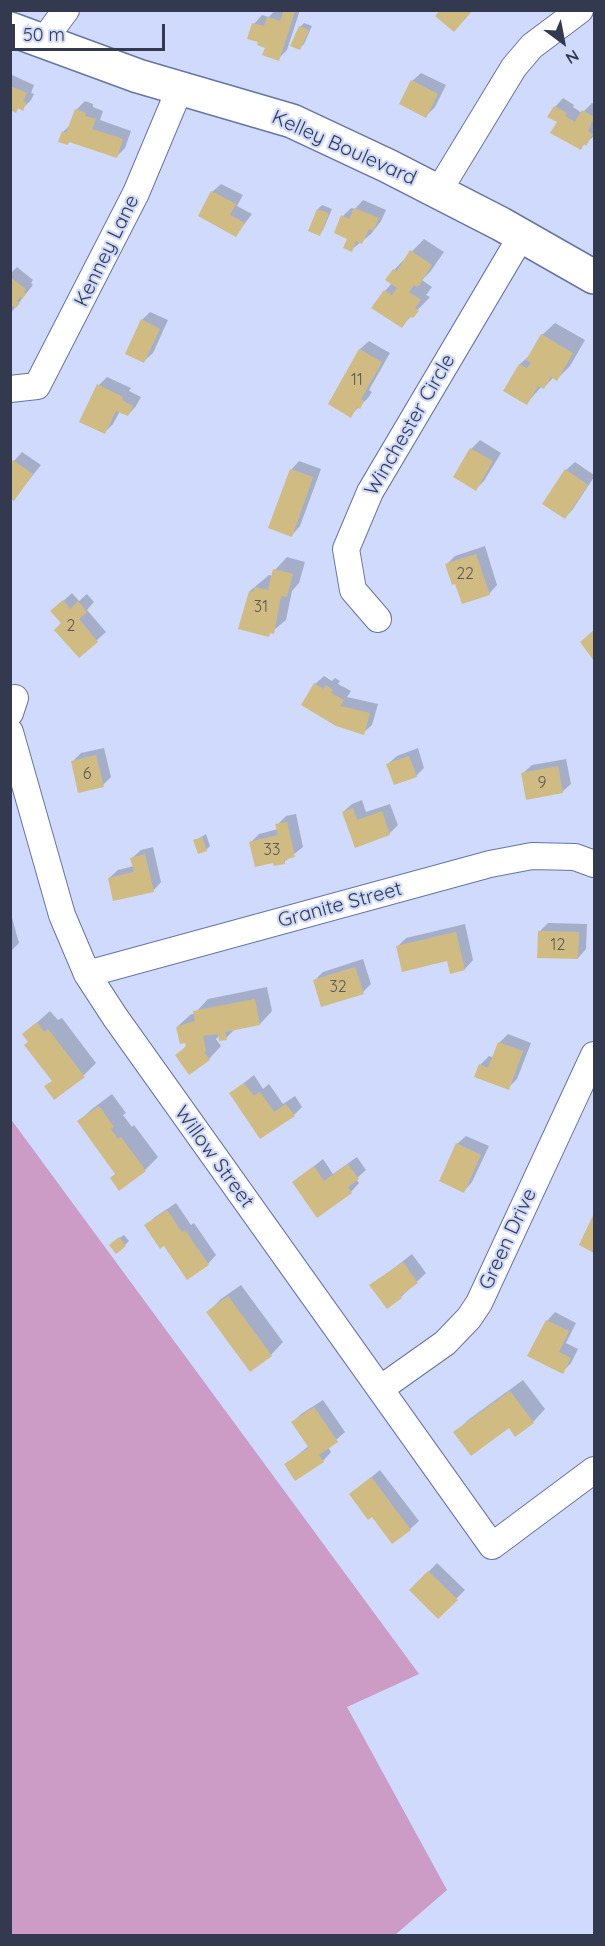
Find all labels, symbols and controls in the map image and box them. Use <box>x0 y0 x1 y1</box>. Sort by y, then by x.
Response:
scale bar <box>15 12 168 50</box>
north arrow <box>533 12 593 72</box>
text: 50 m <box>23 23 65 46</box>
text: N <box>562 46 583 69</box>
street label: Kelley Boulevard <box>268 105 420 191</box>
street label: Kenney Lane <box>70 191 144 311</box>
street label: Winchester Circle <box>360 350 460 500</box>
house number: 11 <box>351 370 363 390</box>
house number: 22 <box>456 564 474 584</box>
house number: 31 <box>254 597 268 617</box>
house number: 2 <box>67 616 75 636</box>
house number: 6 <box>83 764 91 784</box>
house number: 9 <box>538 773 546 793</box>
house number: 33 <box>264 840 280 860</box>
street label: Granite Street <box>275 877 405 933</box>
house number: 12 <box>551 935 565 955</box>
house number: 32 <box>329 977 347 997</box>
street label: Willow Street <box>169 1101 259 1213</box>
street label: Green Drive <box>474 1185 542 1293</box>

